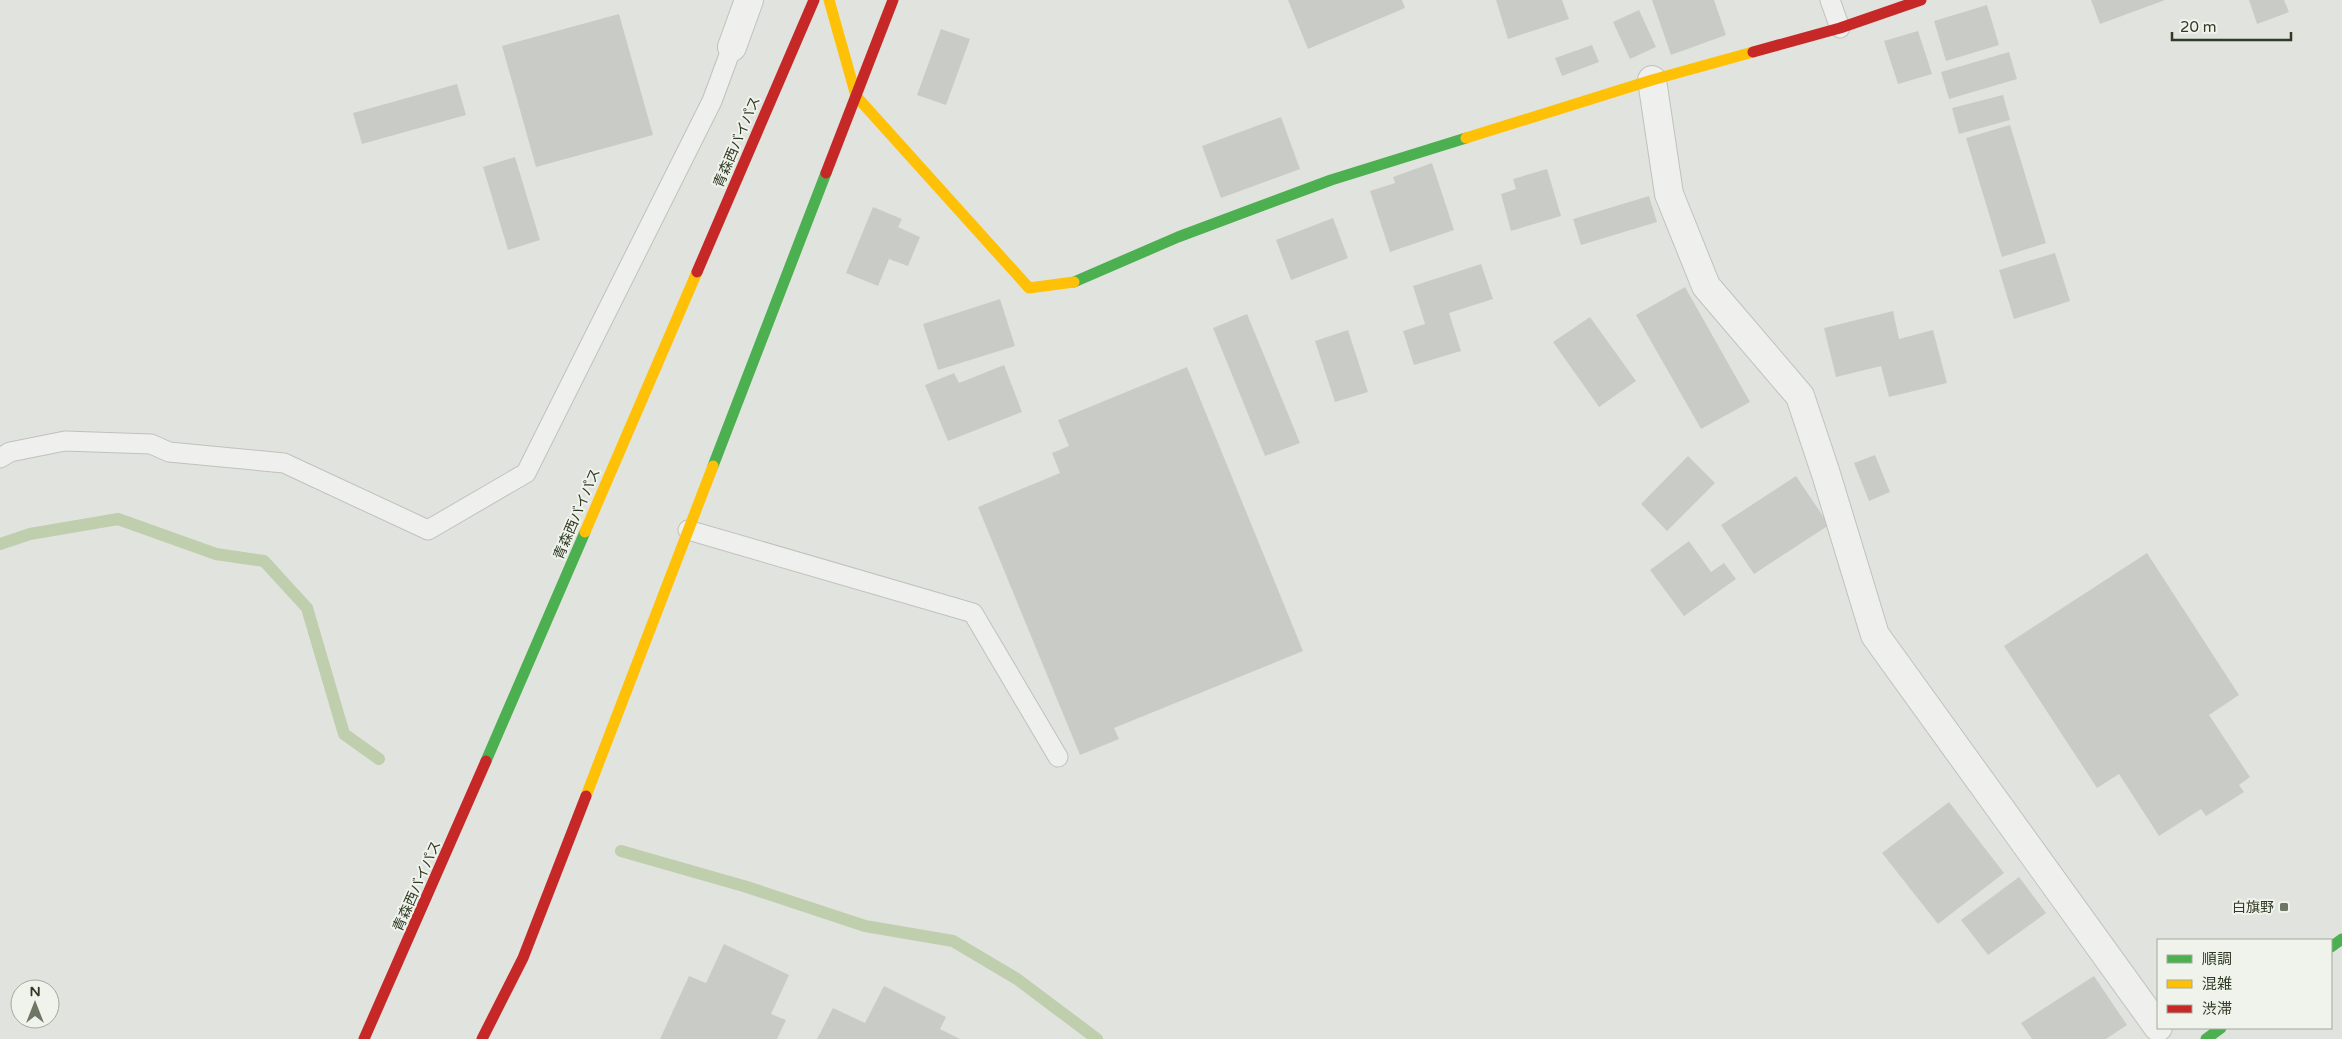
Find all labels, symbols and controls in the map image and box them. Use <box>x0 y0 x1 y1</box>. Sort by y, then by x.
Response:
scale bar <box>2172 10 2291 42</box>
text: 20 m <box>2180 18 2217 36</box>
street label: 青森西バイパス <box>710 94 764 190</box>
street label: 青森西バイパス <box>550 466 604 562</box>
street label: 青森西バイパス <box>389 838 445 934</box>
place label: 白旗野 <box>2232 899 2274 916</box>
marker: 白旗野 <box>2278 901 2290 913</box>
legend <box>2157 939 2332 1029</box>
text: 順調 <box>2202 950 2232 968</box>
text: 混雑 <box>2202 975 2232 993</box>
north arrow <box>10 979 60 1029</box>
text: N <box>29 983 41 1000</box>
text: 渋滞 <box>2202 1000 2232 1018</box>

